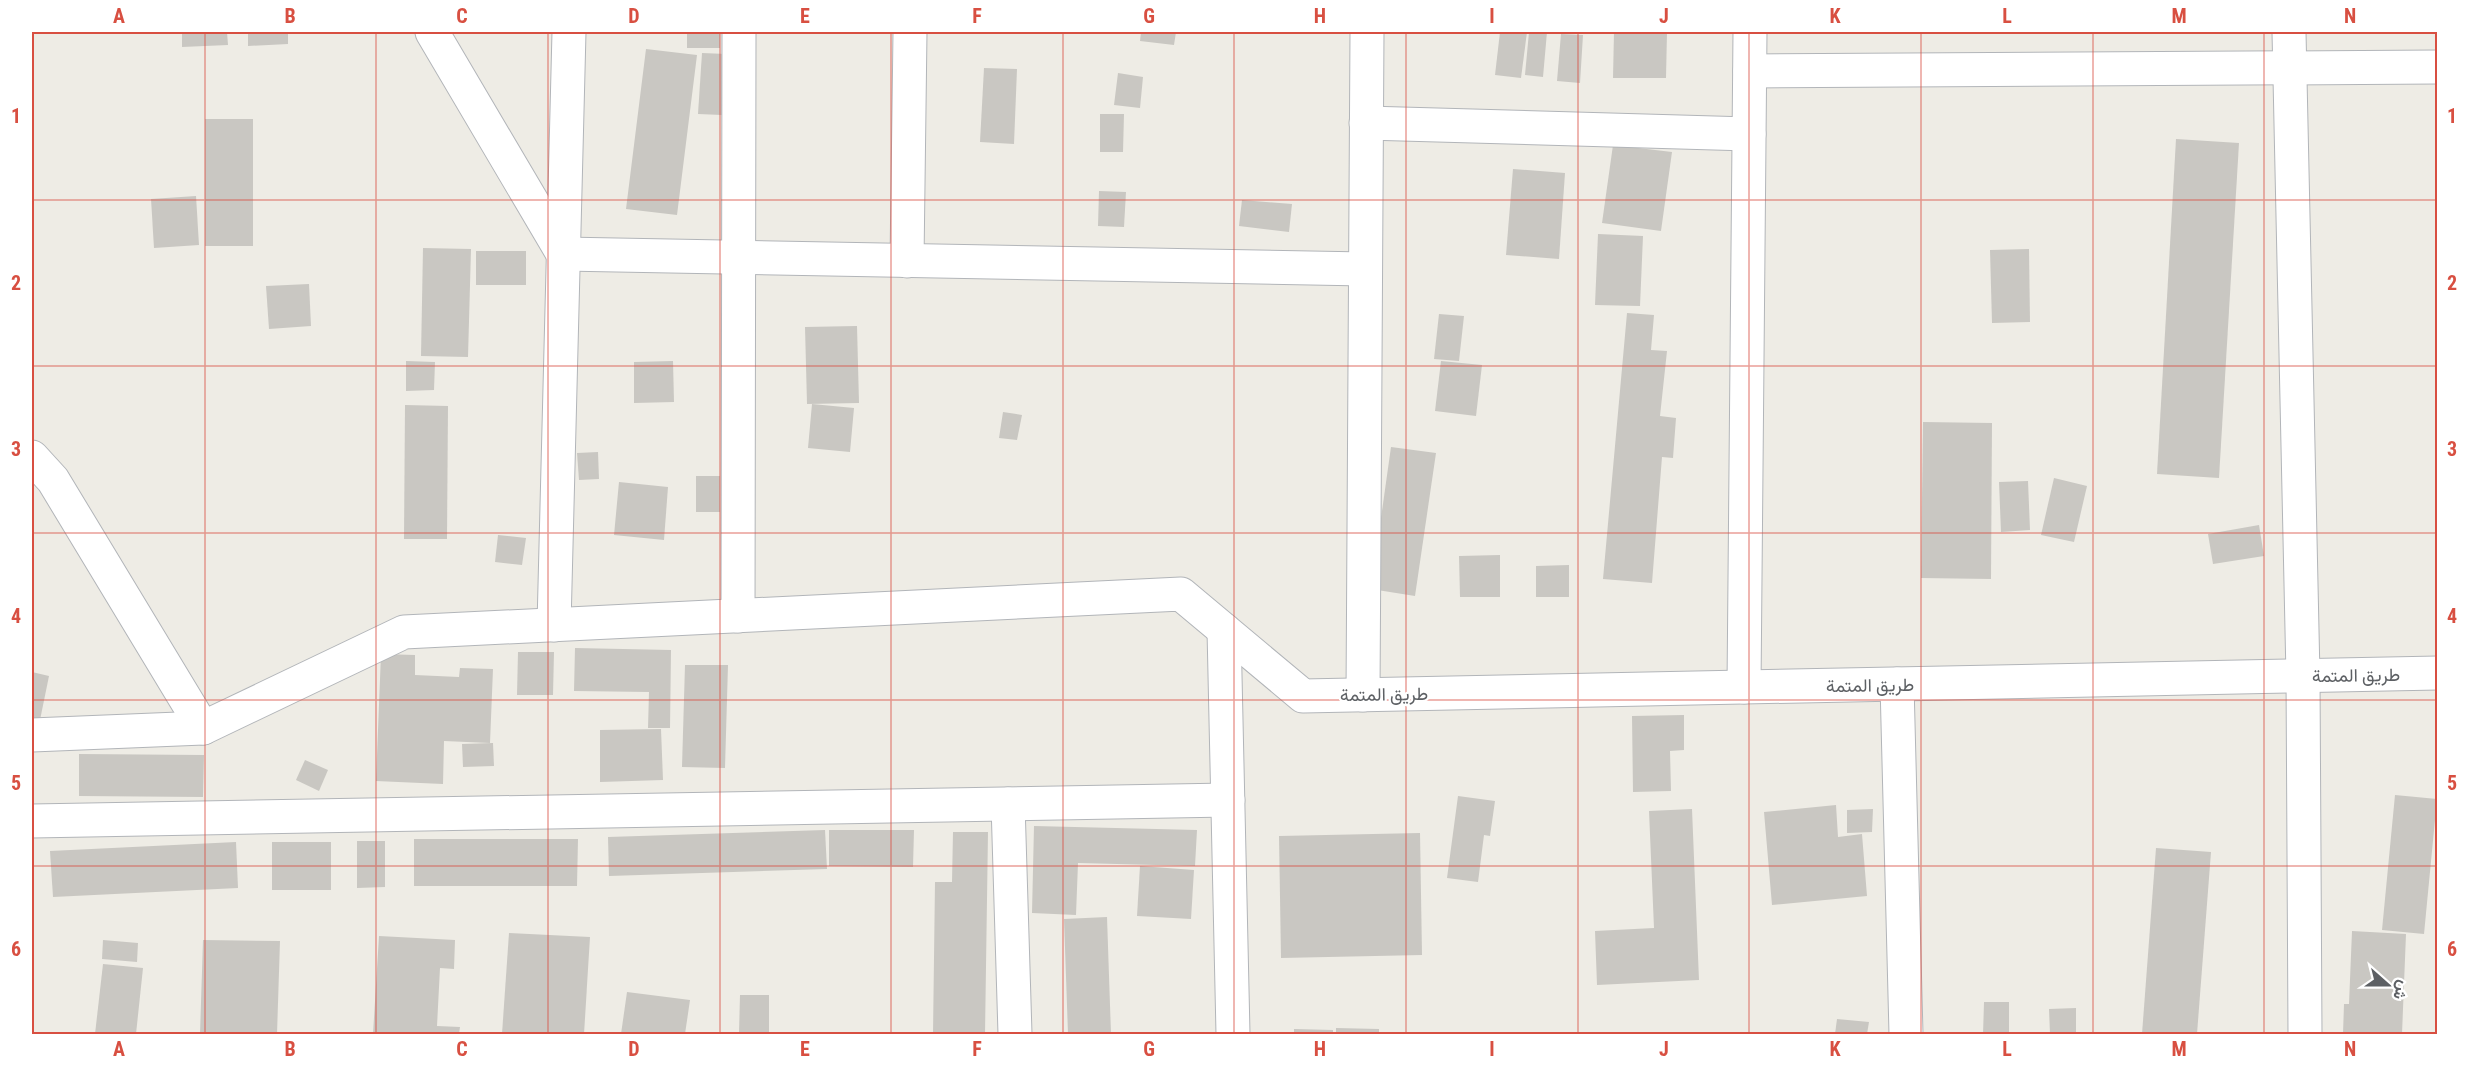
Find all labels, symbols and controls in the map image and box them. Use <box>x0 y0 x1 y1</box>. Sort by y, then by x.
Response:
text: A <box>113 4 125 28</box>
text: B <box>284 4 296 28</box>
text: C <box>456 4 468 28</box>
text: D <box>628 4 640 28</box>
text: E <box>800 4 810 28</box>
text: F <box>972 4 982 28</box>
text: G <box>1143 4 1155 28</box>
text: H <box>1314 4 1326 28</box>
text: I <box>1489 4 1495 28</box>
text: J <box>1659 4 1669 28</box>
text: K <box>1829 4 1841 28</box>
text: L <box>2002 4 2012 28</box>
text: M <box>2171 4 2187 28</box>
text: N <box>2344 4 2356 28</box>
text: 1 <box>11 104 21 128</box>
text: 1 <box>2447 104 2457 128</box>
text: 2 <box>11 271 21 295</box>
text: 2 <box>2447 271 2457 295</box>
text: 3 <box>11 437 21 461</box>
text: 3 <box>2447 437 2457 461</box>
text: 4 <box>11 604 21 628</box>
text: 4 <box>2447 604 2457 628</box>
street label: طريق المتمة <box>2312 664 2400 687</box>
street label: طريق المتمة <box>1826 674 1914 697</box>
street label: طريق المتمة <box>1340 683 1428 706</box>
text: 5 <box>11 771 21 795</box>
text: 5 <box>2447 771 2457 795</box>
text: 6 <box>11 937 21 961</box>
text: 6 <box>2447 937 2457 961</box>
north arrow <box>2358 955 2418 1015</box>
text: ش <box>2389 978 2414 1003</box>
text: A <box>113 1037 125 1061</box>
text: B <box>284 1037 296 1061</box>
text: C <box>456 1037 468 1061</box>
text: D <box>628 1037 640 1061</box>
text: E <box>800 1037 810 1061</box>
text: F <box>972 1037 982 1061</box>
text: G <box>1143 1037 1155 1061</box>
text: H <box>1314 1037 1326 1061</box>
text: I <box>1489 1037 1495 1061</box>
text: J <box>1659 1037 1669 1061</box>
text: K <box>1829 1037 1841 1061</box>
text: L <box>2002 1037 2012 1061</box>
text: M <box>2171 1037 2187 1061</box>
text: N <box>2344 1037 2356 1061</box>

